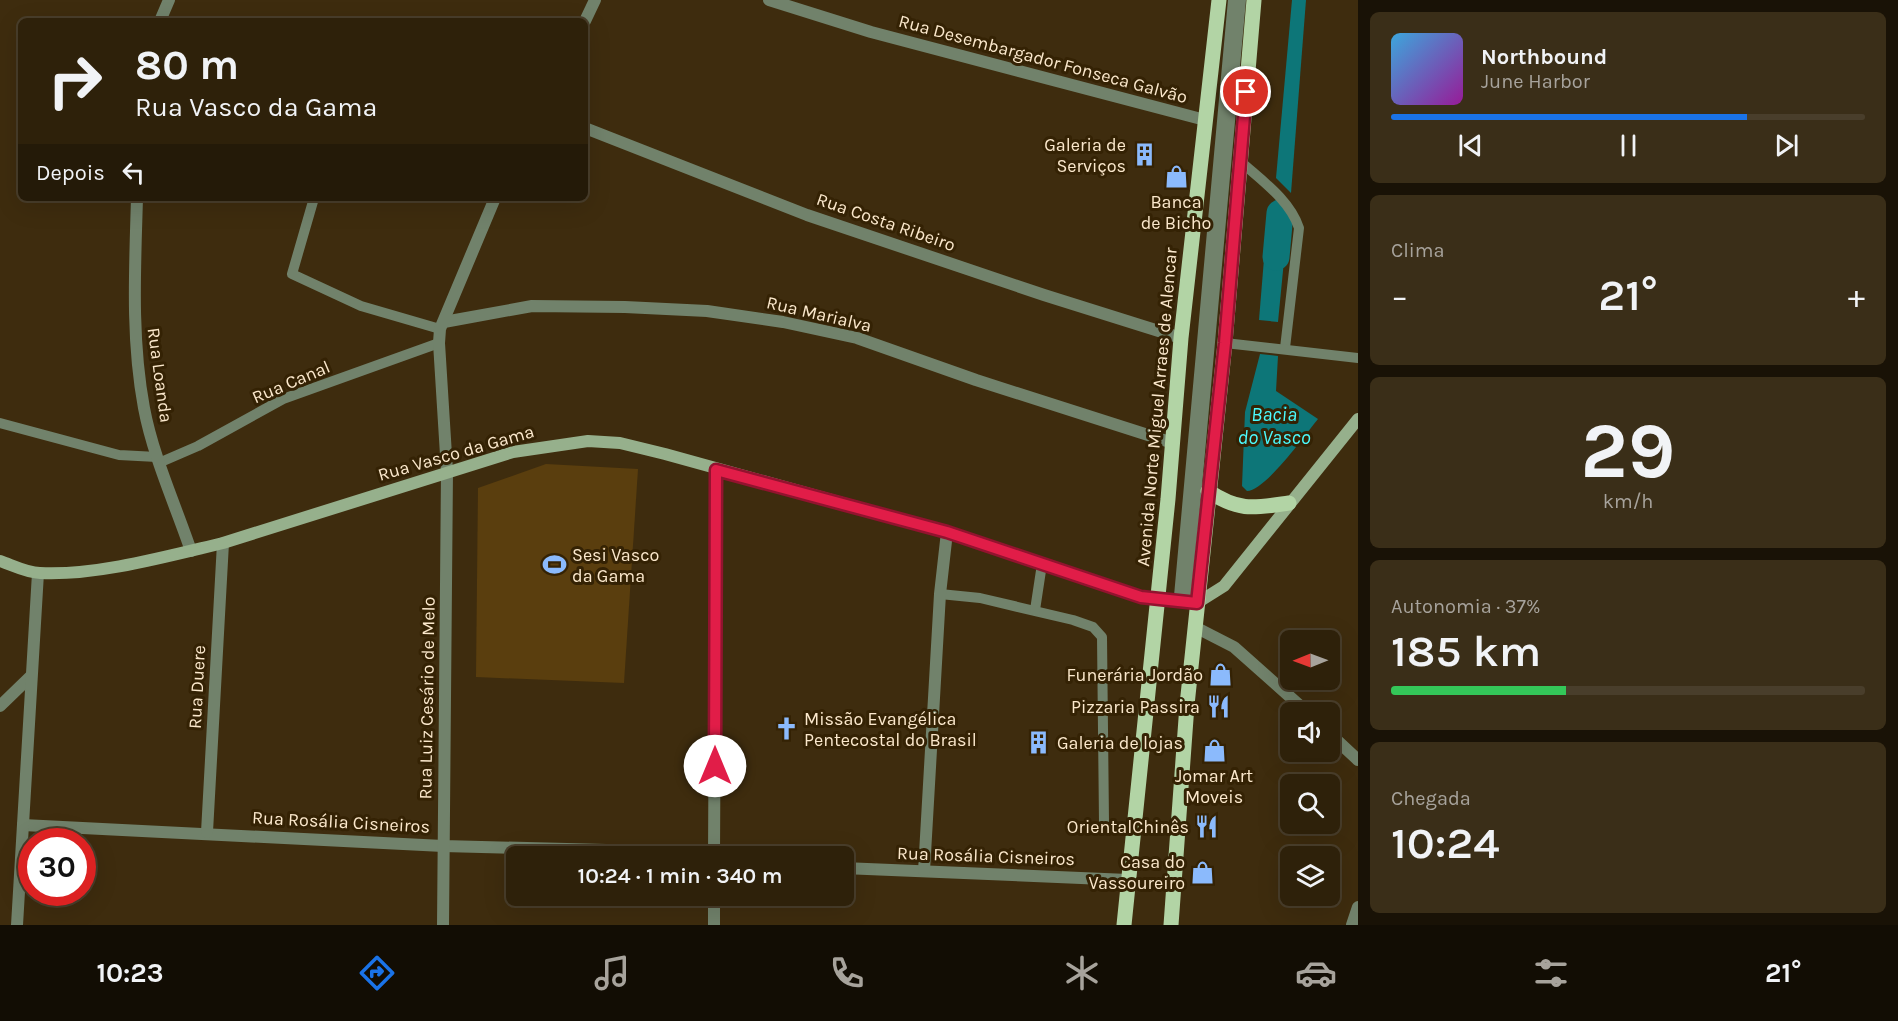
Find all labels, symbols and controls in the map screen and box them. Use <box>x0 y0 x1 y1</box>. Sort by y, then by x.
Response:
street label: Rua Desembargador Fonseca Galvão <box>896 10 1190 108</box>
text: 80 m <box>135 40 239 90</box>
icon: right <box>36 42 114 120</box>
text: Northbound <box>1481 44 1607 70</box>
pin <box>1220 66 1271 117</box>
text: June Harbor <box>1481 70 1590 93</box>
icon: arrive <box>1229 75 1262 108</box>
text: Rua Vasco da Gama <box>135 91 377 123</box>
icon: previous <box>1454 129 1487 162</box>
icon: pause <box>1612 129 1645 162</box>
icon: next <box>1770 129 1803 162</box>
place label: Galeria de Serviços <box>1044 134 1126 177</box>
building icon: Galeria de Serviços <box>1131 142 1157 168</box>
icon: left <box>117 156 150 189</box>
text: Depois <box>36 160 105 186</box>
shop icon: Banca de Bicho <box>1163 163 1189 189</box>
street label: Rua Costa Ribeiro <box>814 188 958 256</box>
place label: Banca de Bicho <box>1141 191 1211 234</box>
text: Clima <box>1391 239 1445 262</box>
street label: Avenida Norte Miguel Arraes de Alencar <box>1132 246 1182 567</box>
text: 21° <box>1598 269 1658 321</box>
text: − <box>1391 277 1408 315</box>
text: + <box>1848 277 1865 315</box>
street label: Rua Marialva <box>764 291 874 337</box>
street label: Rua Loanda <box>142 326 178 424</box>
street label: Rua Canal <box>249 356 333 408</box>
water label: Bacia do Vasco <box>1238 403 1311 449</box>
text: 29 <box>1581 405 1675 497</box>
street label: Rua Vasco da Gama <box>375 420 537 486</box>
text: km/h <box>1603 490 1653 513</box>
place label: Sesi Vasco da Gama <box>572 544 659 587</box>
sports icon: Sesi Vasco da Gama <box>541 552 567 578</box>
text: Autonomia · 37% <box>1391 595 1541 618</box>
street label: Rua Luiz Cesário de Melo <box>414 596 440 800</box>
text: 185 km <box>1391 625 1541 677</box>
north arrow <box>1280 630 1340 690</box>
map controls <box>1280 630 1340 906</box>
street label: Rua Duere <box>184 645 210 729</box>
shop icon: Funerária Jordão <box>1208 662 1234 688</box>
place label: Funerária Jordão <box>1067 664 1203 686</box>
restaurant icon: Pizzaria Passira <box>1205 694 1231 720</box>
place label: Pizzaria Passira <box>1071 696 1200 718</box>
button: sound <box>1280 702 1340 762</box>
place label: Missão Evangélica Pentecostal do Brasil <box>804 708 977 751</box>
church icon: Missão Evangélica Pentecostal do Brasil <box>773 716 799 742</box>
building icon: Galeria de lojas <box>1026 730 1052 756</box>
place label: Galeria de lojas <box>1057 732 1183 754</box>
position arrow <box>683 734 747 798</box>
shop icon: Jomar Art Moveis <box>1201 737 1227 763</box>
place label: Jomar Art Moveis <box>1175 765 1253 808</box>
button: search <box>1280 774 1340 834</box>
text: Chegada <box>1391 787 1471 810</box>
street label: Rua Rosália Cisneiros <box>252 806 430 838</box>
restaurant icon: OrientalChinês <box>1194 814 1220 840</box>
place label: OrientalChinês <box>1067 816 1189 838</box>
text: 10:24 <box>1391 817 1500 869</box>
speed limit sign: 30 <box>18 828 96 906</box>
street label: Rua Rosália Cisneiros <box>897 842 1075 870</box>
button: layers <box>1280 846 1340 906</box>
place label: Casa do Vassoureiro <box>1088 851 1185 894</box>
shop icon: Casa do Vassoureiro <box>1190 859 1216 885</box>
text: 10:24 · 1 min · 340 m <box>578 863 782 889</box>
icon: directions <box>356 952 398 994</box>
icon: music <box>591 952 633 994</box>
icon: phone <box>826 952 868 994</box>
icon: climate <box>1061 952 1103 994</box>
icon: car <box>1295 952 1337 994</box>
icon: filters <box>1530 952 1572 994</box>
text: 10:23 <box>96 957 164 989</box>
text: 21° <box>1765 957 1802 989</box>

